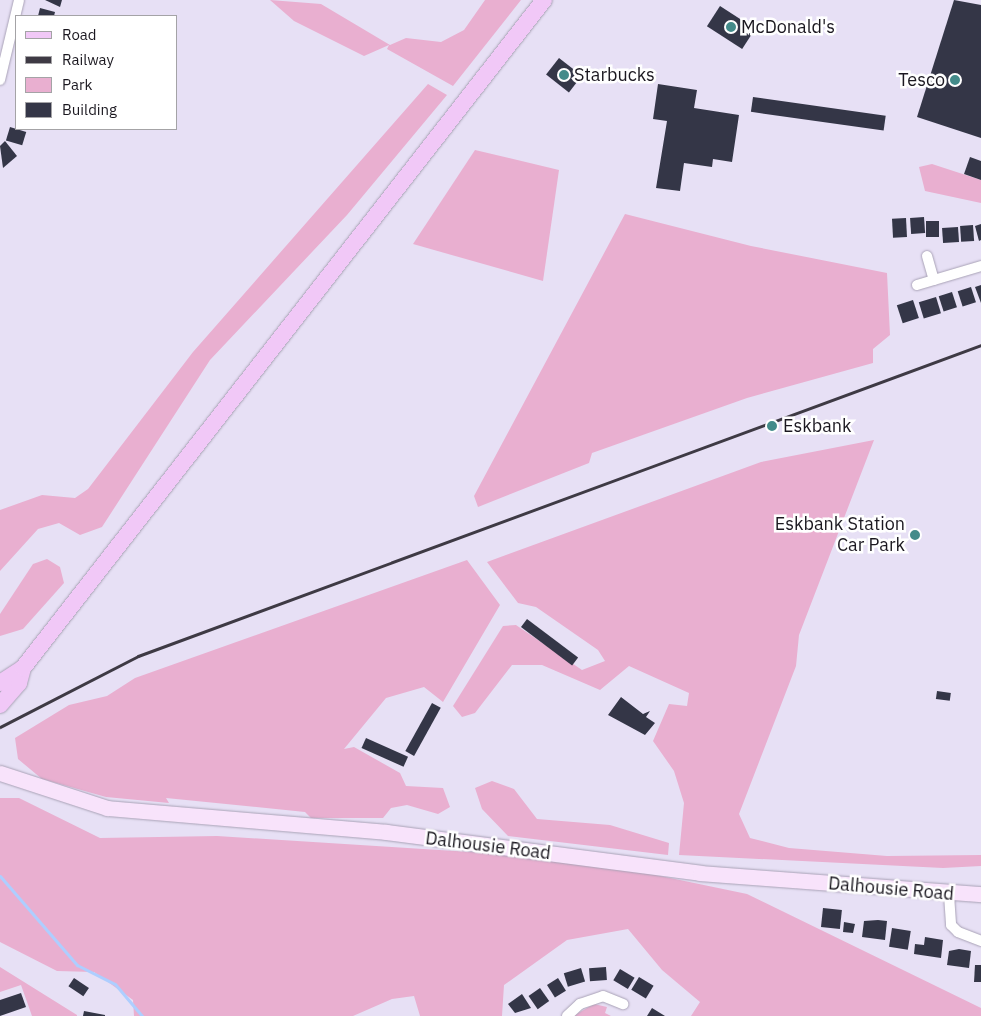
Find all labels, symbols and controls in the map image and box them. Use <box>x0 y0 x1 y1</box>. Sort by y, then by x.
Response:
legend <box>15 15 178 130</box>
place label: McDonald's <box>741 16 835 38</box>
marker: McDonald's <box>725 21 737 33</box>
text: Road <box>62 25 97 44</box>
text: Railway <box>62 50 114 69</box>
place label: Starbucks <box>574 64 655 86</box>
marker: Starbucks <box>558 69 570 81</box>
place label: Tesco <box>898 69 945 91</box>
marker: Tesco <box>949 74 961 86</box>
text: Park <box>62 75 92 94</box>
text: Building <box>62 100 117 119</box>
place label: Eskbank <box>783 415 852 437</box>
marker: Eskbank <box>765 419 779 433</box>
place label: Eskbank Station Car Park <box>775 514 905 556</box>
marker: Eskbank Station Car Park <box>909 529 921 541</box>
street label: Dalhousie Road <box>424 828 552 864</box>
street label: Dalhousie Road <box>827 873 955 905</box>

